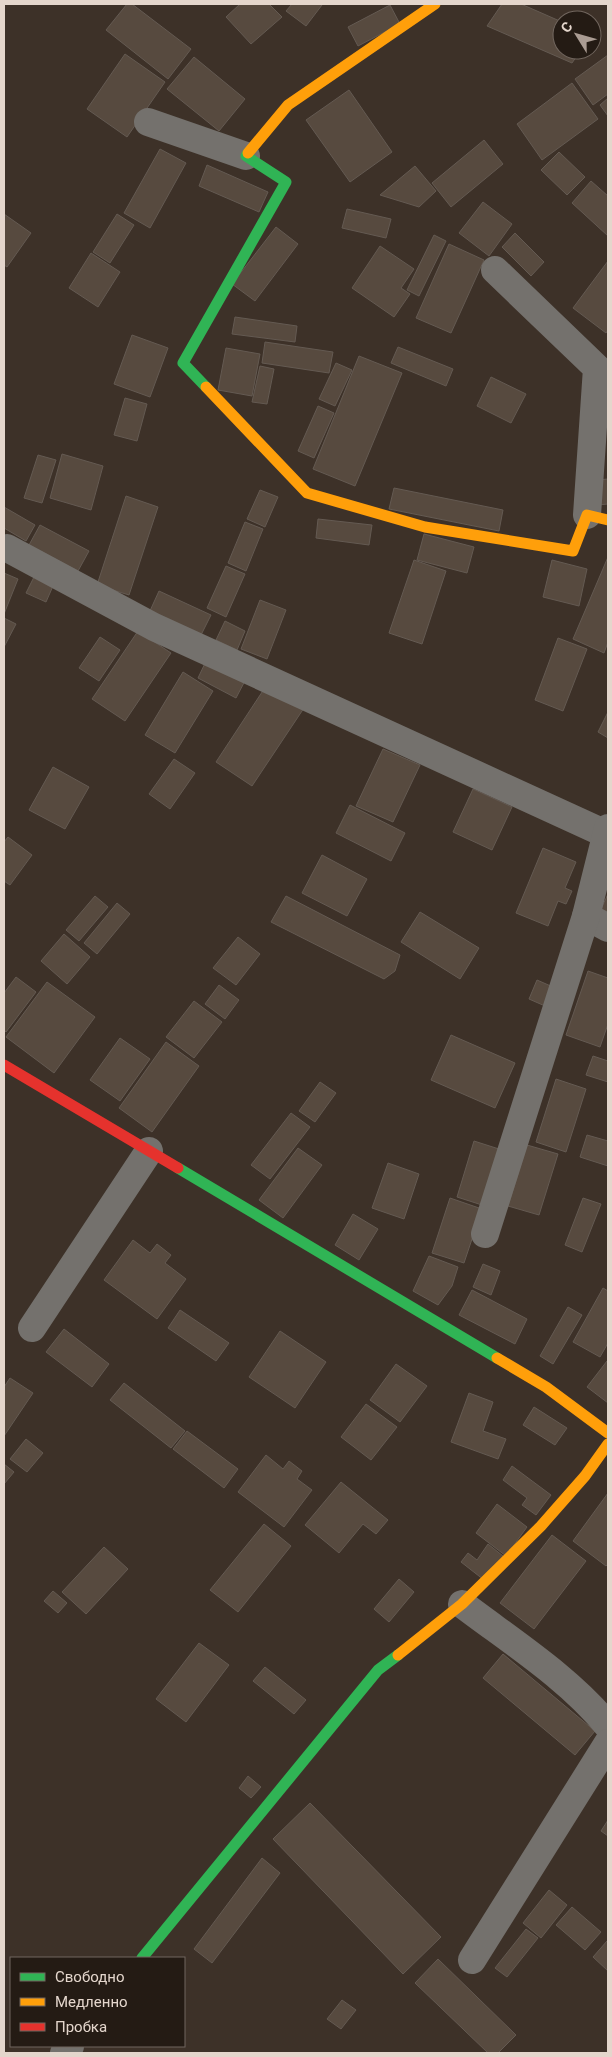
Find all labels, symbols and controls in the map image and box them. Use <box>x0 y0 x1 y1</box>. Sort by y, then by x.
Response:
north arrow <box>552 10 602 60</box>
text: С <box>557 19 576 36</box>
legend <box>10 1957 185 2047</box>
text: Свободно <box>55 1968 124 1986</box>
text: Медленно <box>55 1993 128 2011</box>
text: Пробка <box>55 2018 107 2036</box>

